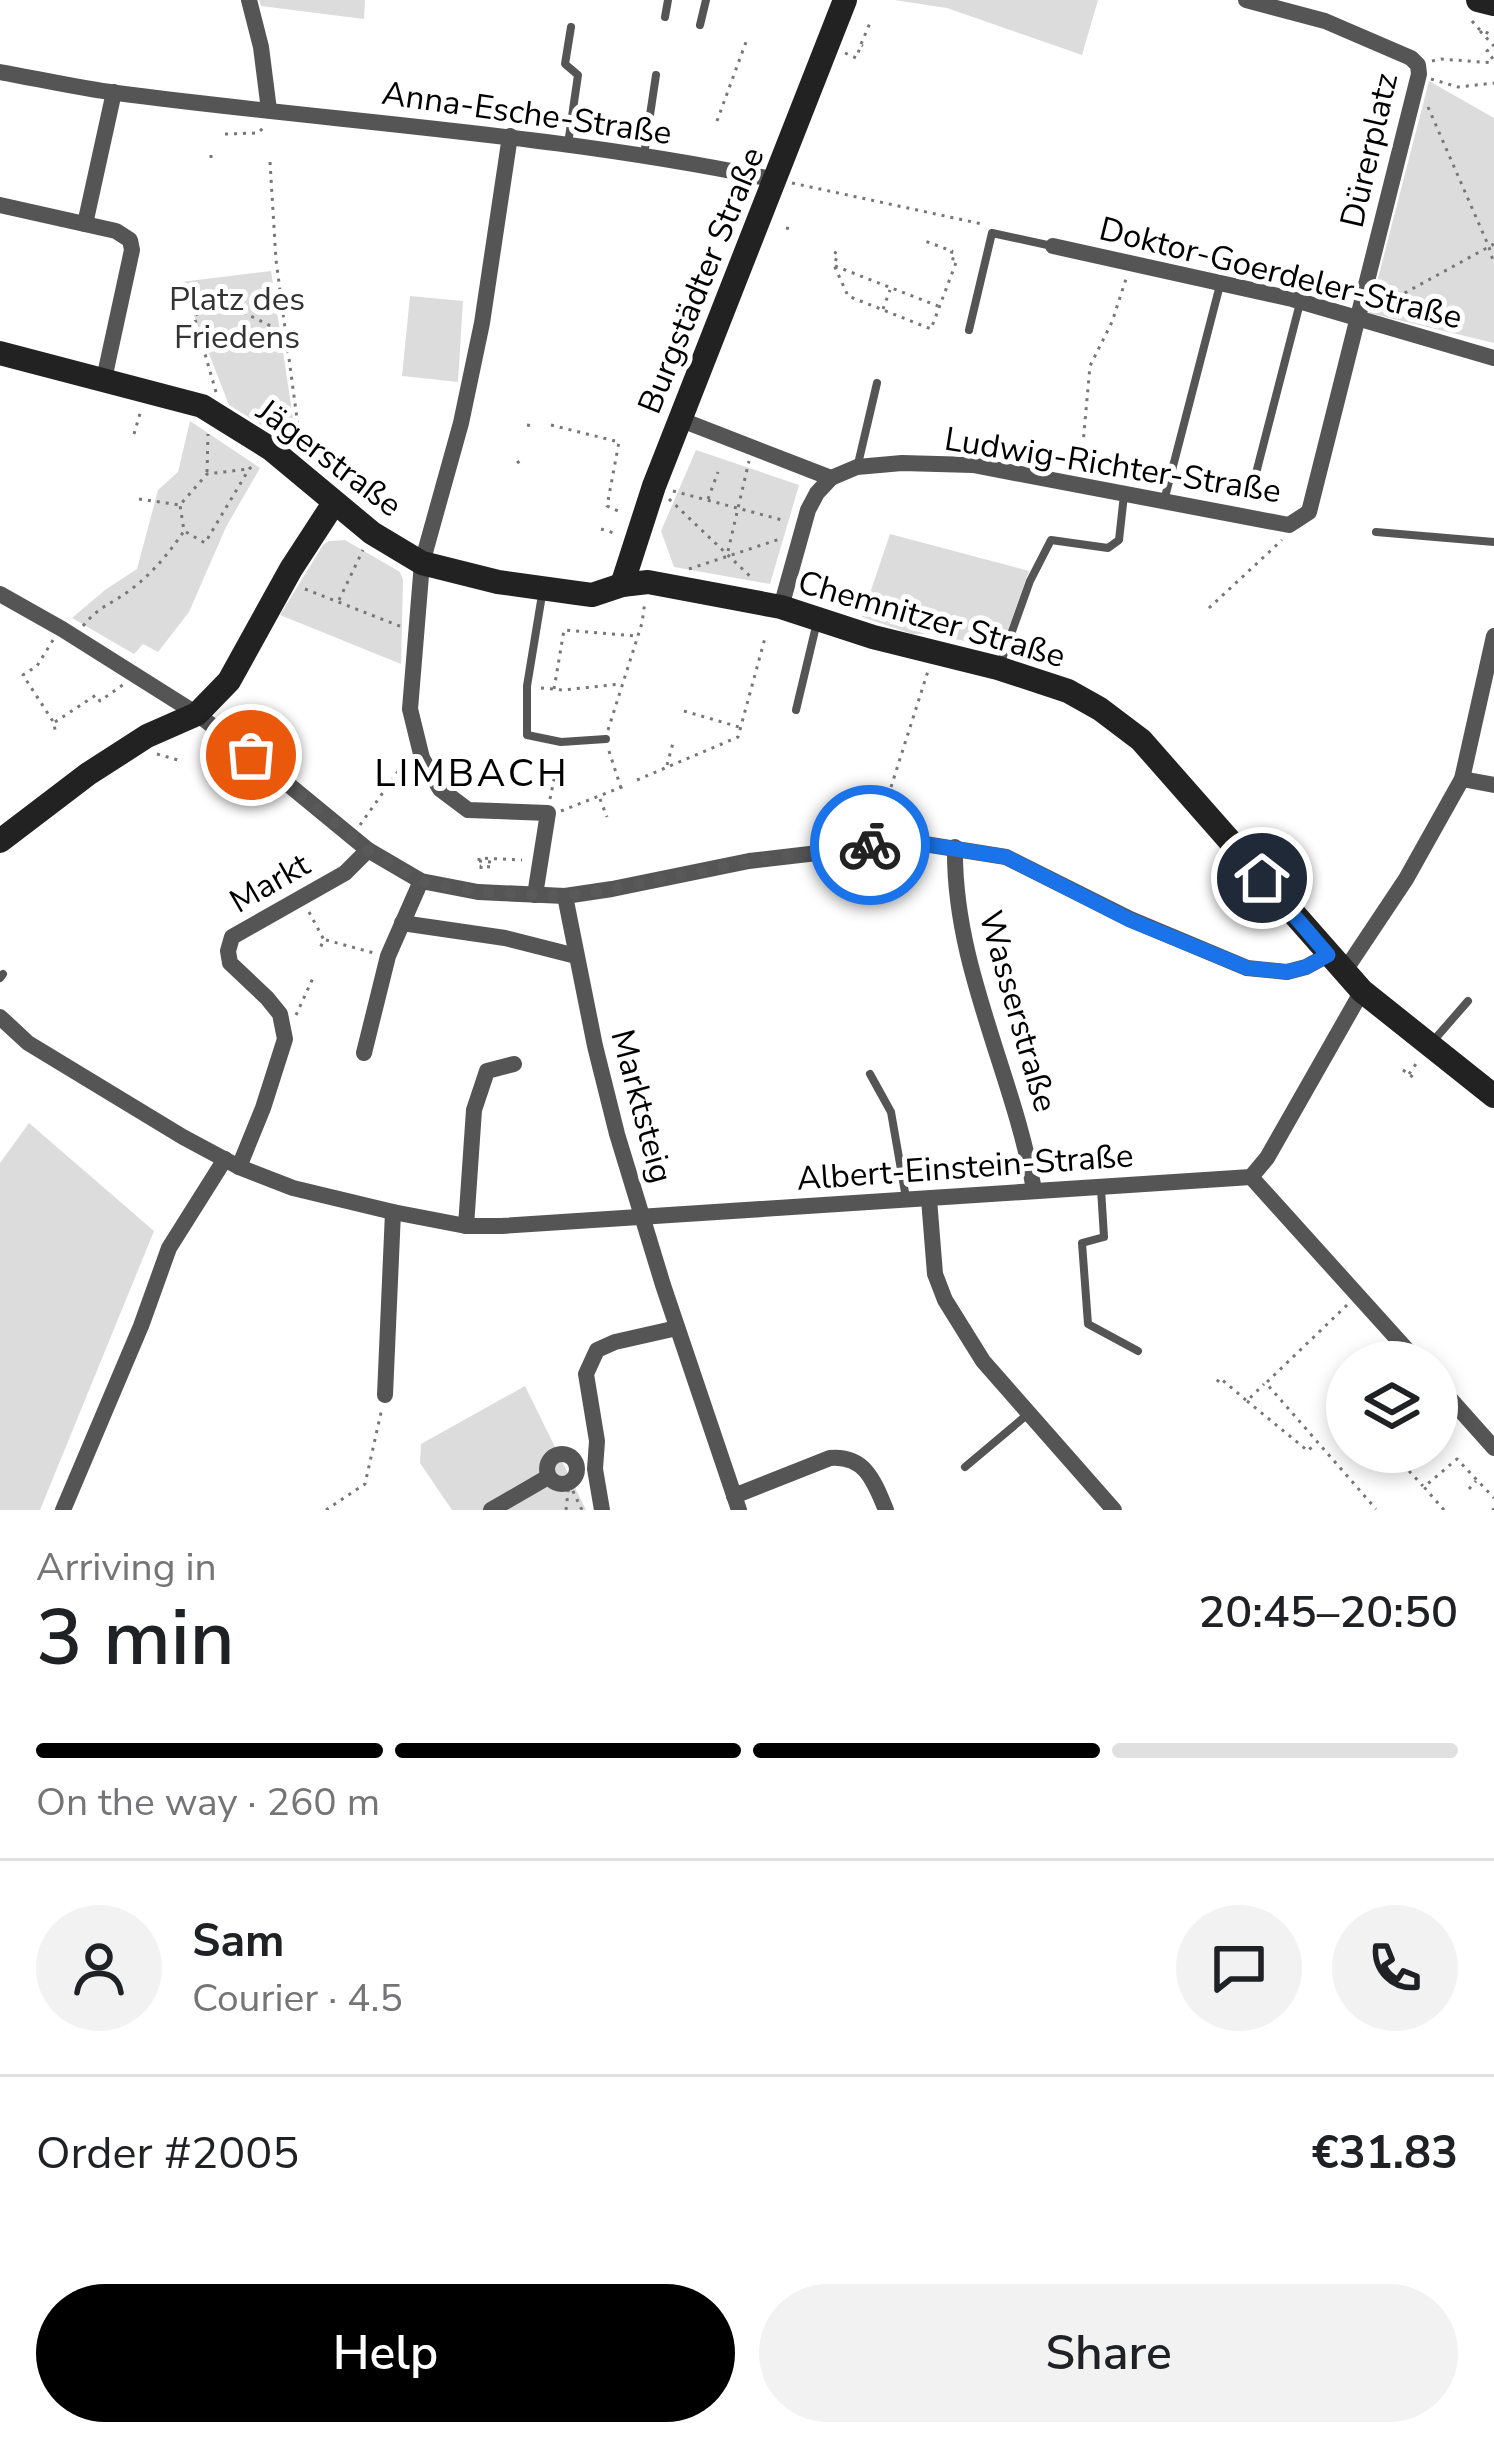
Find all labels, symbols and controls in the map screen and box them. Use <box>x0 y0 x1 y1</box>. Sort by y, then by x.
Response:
street label: Dürerplatz <box>1330 69 1409 232</box>
street label: Anna-Esche-Straße <box>379 71 674 156</box>
street label: Burgstädter Straße <box>627 141 775 421</box>
street label: Doktor-Goerdeler-Straße <box>1095 207 1467 340</box>
park label: Platz des Friedens <box>169 277 305 360</box>
street label: Jägerstraße <box>246 388 411 528</box>
street label: Ludwig-Richter-Straße <box>941 417 1284 514</box>
street label: Chemnitzer Straße <box>793 560 1071 679</box>
pin <box>200 704 302 806</box>
icon: bag <box>218 722 284 788</box>
district label: LIMBACH <box>374 747 570 800</box>
courier <box>810 785 930 905</box>
icon: bike <box>837 812 903 878</box>
pin <box>1211 827 1313 929</box>
street label: Markt <box>222 842 318 924</box>
icon: home <box>1229 845 1295 911</box>
street label: Wasserstraße <box>967 906 1068 1117</box>
street label: Marktsteig <box>600 1025 684 1188</box>
street label: Albert-Einstein-Straße <box>795 1133 1135 1202</box>
map controls <box>1326 1341 1458 1473</box>
button: layers <box>1326 1341 1458 1473</box>
text: Arriving in <box>36 1541 217 1594</box>
text: 20:45–20:50 <box>1198 1582 1458 1643</box>
text: 3 min <box>36 1585 235 1692</box>
text: On the way · 260 m <box>36 1776 380 1829</box>
button: person <box>36 1905 162 2031</box>
button: chat <box>1176 1905 1302 2031</box>
button: phone <box>1332 1905 1458 2031</box>
text: Sam <box>192 1911 284 1972</box>
text: Courier · 4.5 <box>192 1972 403 2025</box>
text: Order #2005 <box>36 2123 299 2184</box>
text: €31.83 <box>1312 2123 1458 2184</box>
button: Help <box>36 2284 735 2422</box>
button: Share <box>759 2284 1458 2422</box>

